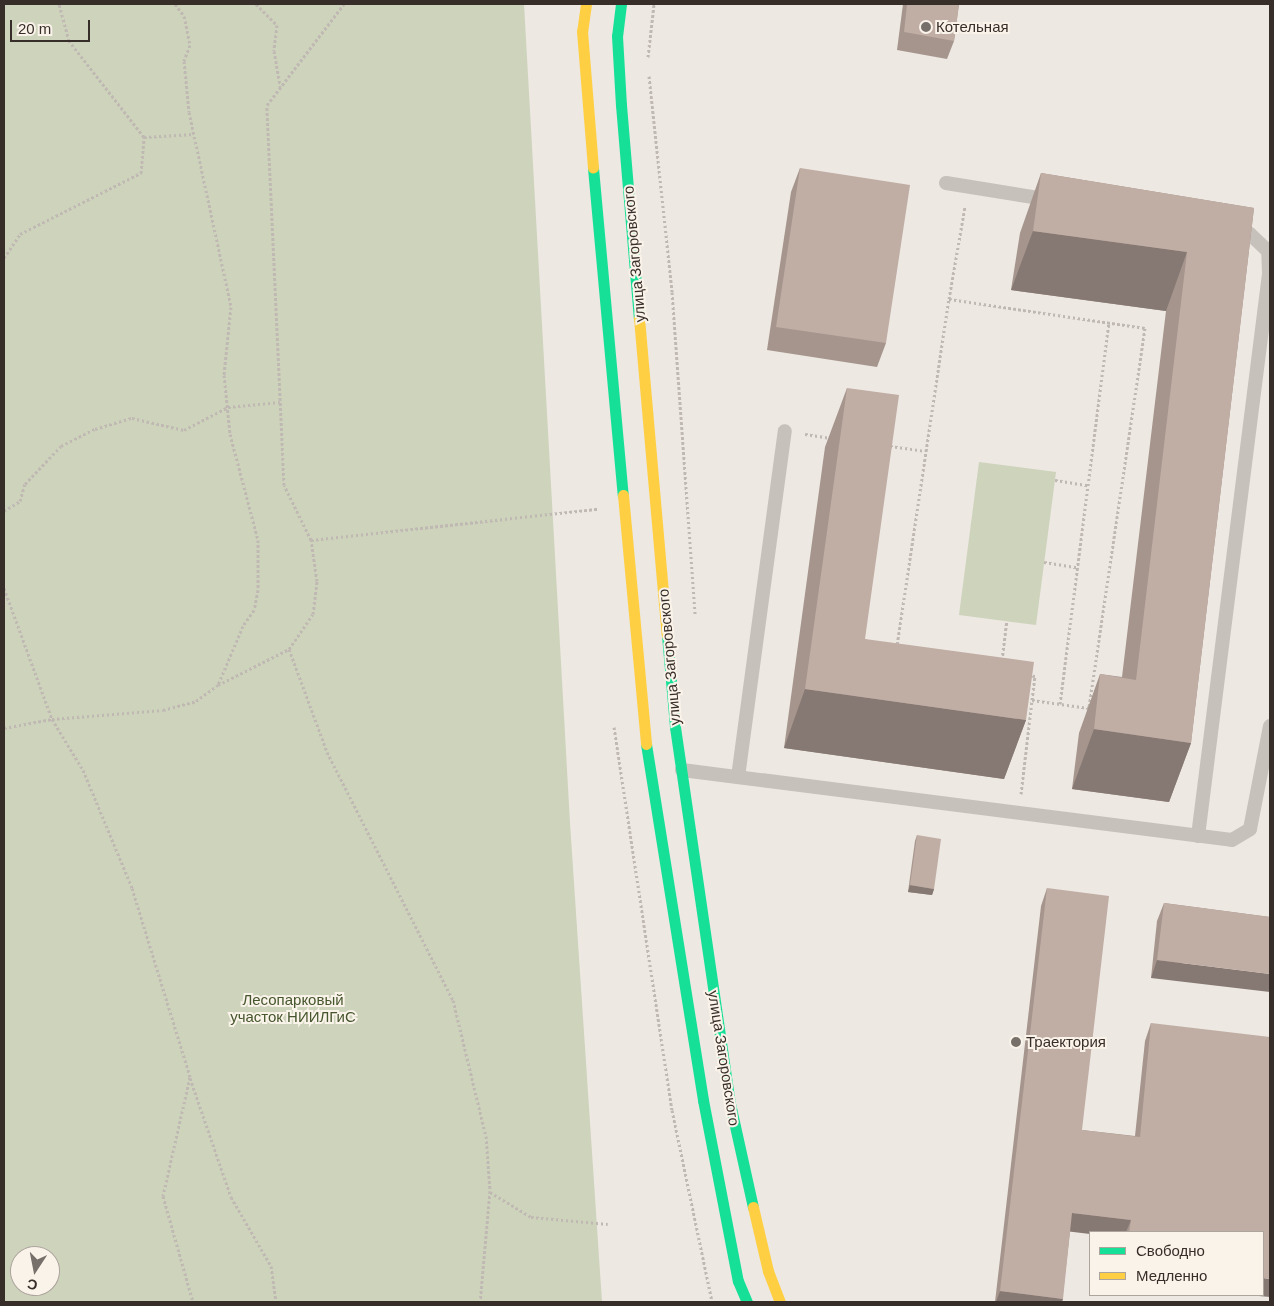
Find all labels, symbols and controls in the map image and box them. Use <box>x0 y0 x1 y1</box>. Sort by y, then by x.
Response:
scale bar <box>12 10 92 42</box>
place label: Котельная <box>936 18 1009 36</box>
text: 20 m <box>18 20 51 37</box>
marker: Котельная <box>920 21 932 33</box>
street label: улица Загоровского <box>619 185 649 323</box>
street label: улица Загоровского <box>654 588 684 726</box>
street label: улица Загоровского <box>704 989 744 1127</box>
park label: Лесопарковый участок НИИЛГиС <box>230 990 356 1025</box>
place label: Траектория <box>1026 1033 1106 1051</box>
marker: Траектория <box>1010 1036 1022 1048</box>
legend <box>1089 1231 1264 1296</box>
text: Свободно <box>1136 1242 1205 1259</box>
north arrow <box>10 1246 60 1296</box>
text: Медленно <box>1136 1267 1207 1284</box>
text: С <box>26 1276 39 1294</box>

